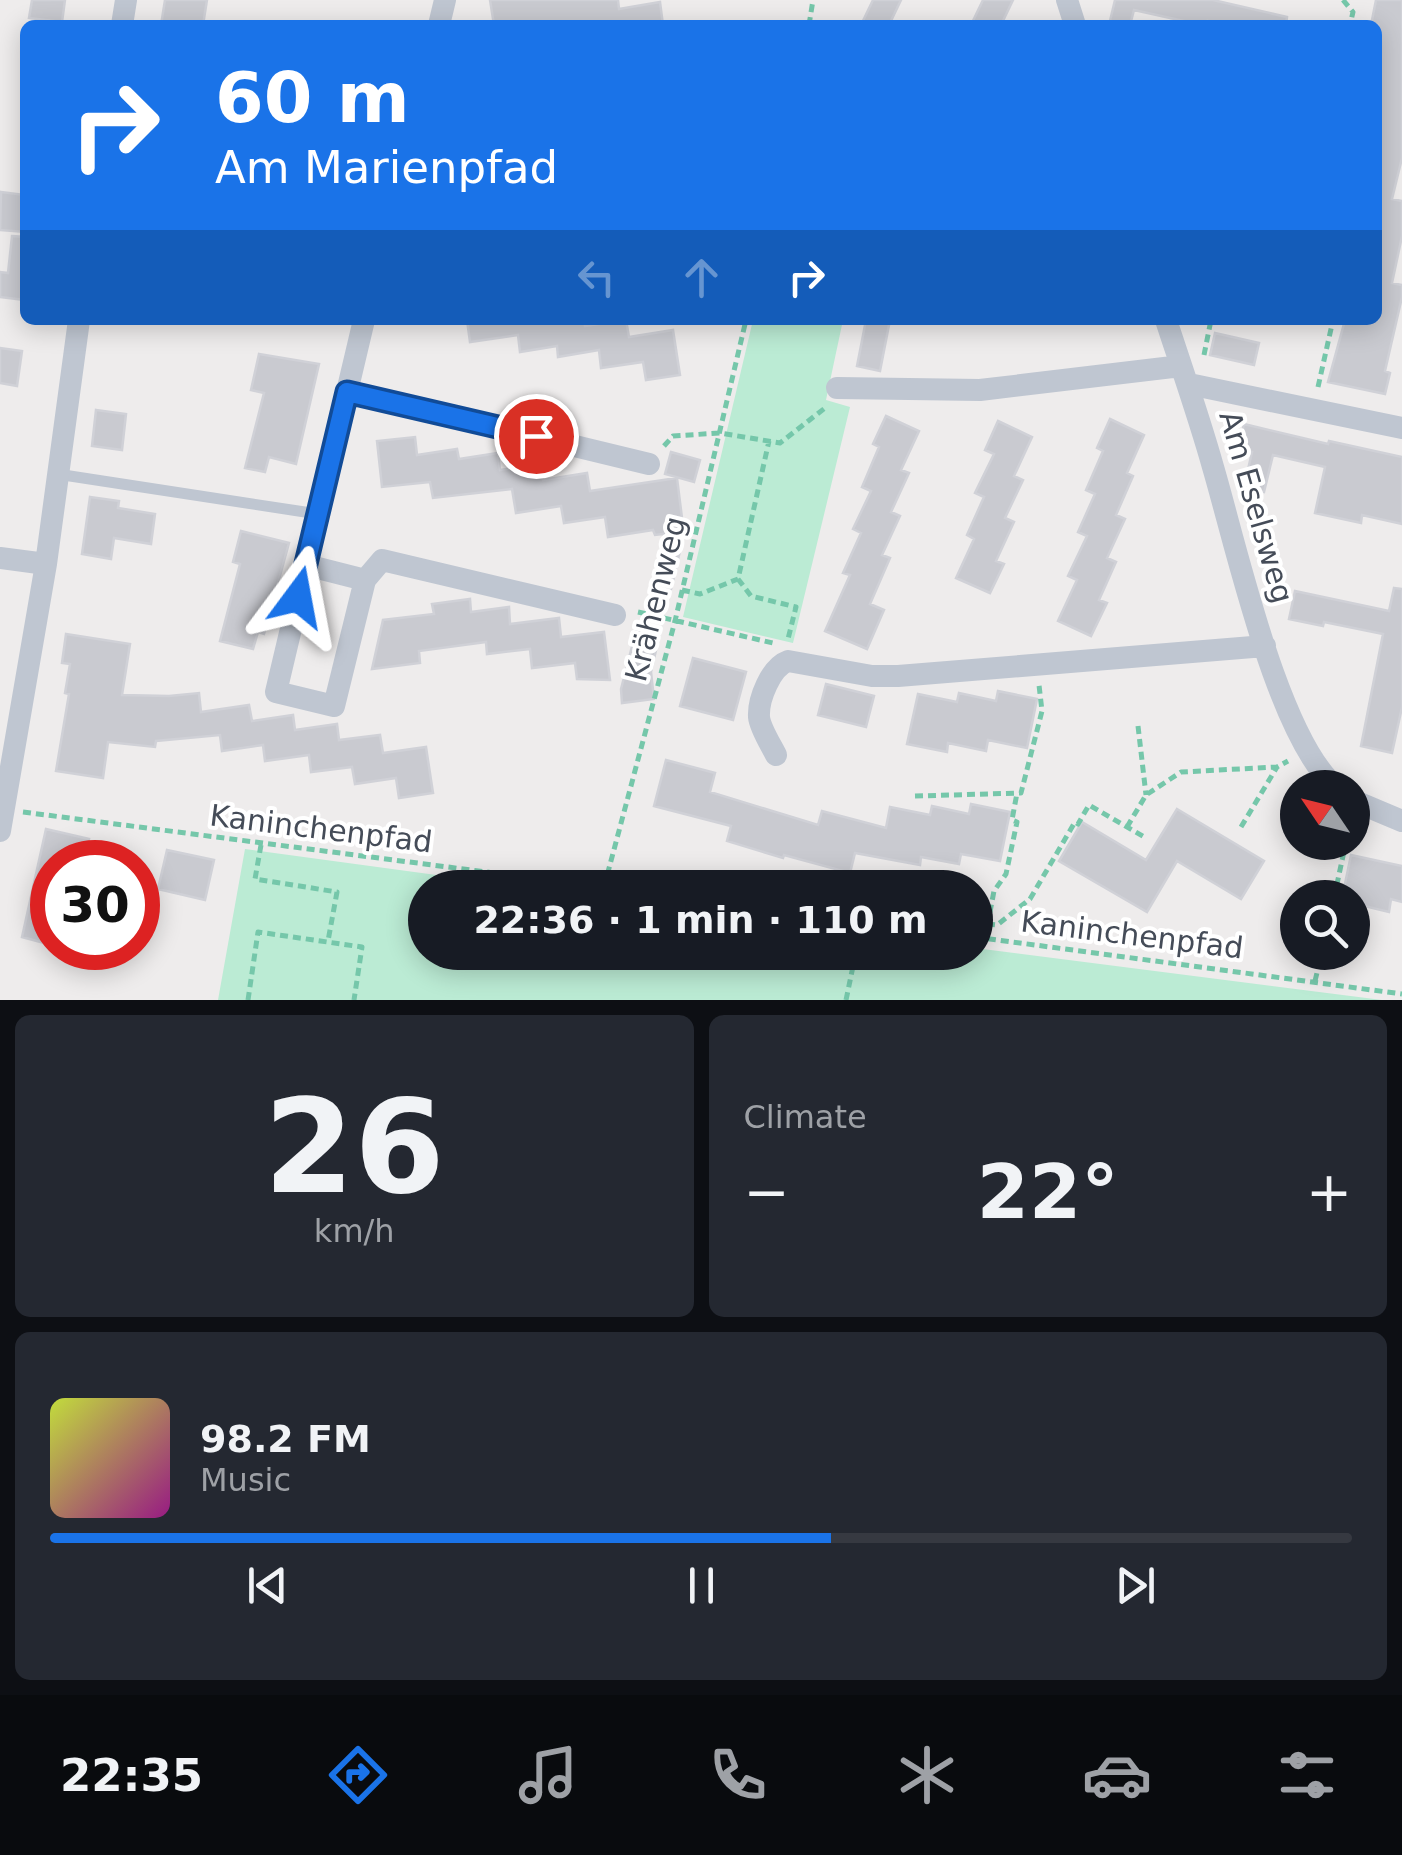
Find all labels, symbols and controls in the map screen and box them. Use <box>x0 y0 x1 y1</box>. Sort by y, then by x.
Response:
text: 60 m <box>215 57 410 139</box>
icon: right <box>50 60 180 190</box>
text: Am Marienpfad <box>215 141 558 194</box>
icon: left <box>569 250 624 305</box>
icon: ahead <box>674 250 729 305</box>
icon: right <box>779 250 834 305</box>
pin <box>494 394 579 479</box>
street label: Am Eselsweg <box>1212 407 1301 607</box>
icon: arrive <box>509 409 564 464</box>
street label: Krähenweg <box>618 513 693 685</box>
position arrow <box>246 545 350 649</box>
north arrow <box>1280 770 1370 860</box>
map controls <box>1280 770 1370 970</box>
street label: Kaninchenpfad <box>208 797 434 860</box>
speed limit sign: 30 <box>30 840 160 970</box>
button: search <box>1280 880 1370 970</box>
text: 22:36 · 1 min · 110 m <box>473 898 928 942</box>
street label: Kaninchenpfad <box>1019 903 1245 966</box>
text: 26 <box>264 1071 445 1223</box>
text: Climate <box>744 1098 867 1136</box>
text: 22° <box>977 1148 1119 1236</box>
text: − <box>744 1160 790 1224</box>
text: + <box>1306 1160 1352 1224</box>
text: km/h <box>314 1212 395 1250</box>
text: 98.2 FM <box>200 1417 371 1461</box>
text: Music <box>200 1461 291 1499</box>
icon: previous <box>240 1558 295 1613</box>
icon: pause <box>674 1558 729 1613</box>
icon: next <box>1108 1558 1163 1613</box>
icon: directions <box>323 1740 393 1810</box>
icon: music <box>513 1740 583 1810</box>
icon: phone <box>703 1740 773 1810</box>
icon: climate <box>892 1740 962 1810</box>
icon: car <box>1082 1740 1152 1810</box>
icon: filters <box>1272 1740 1342 1810</box>
text: 22:35 <box>60 1749 203 1802</box>

